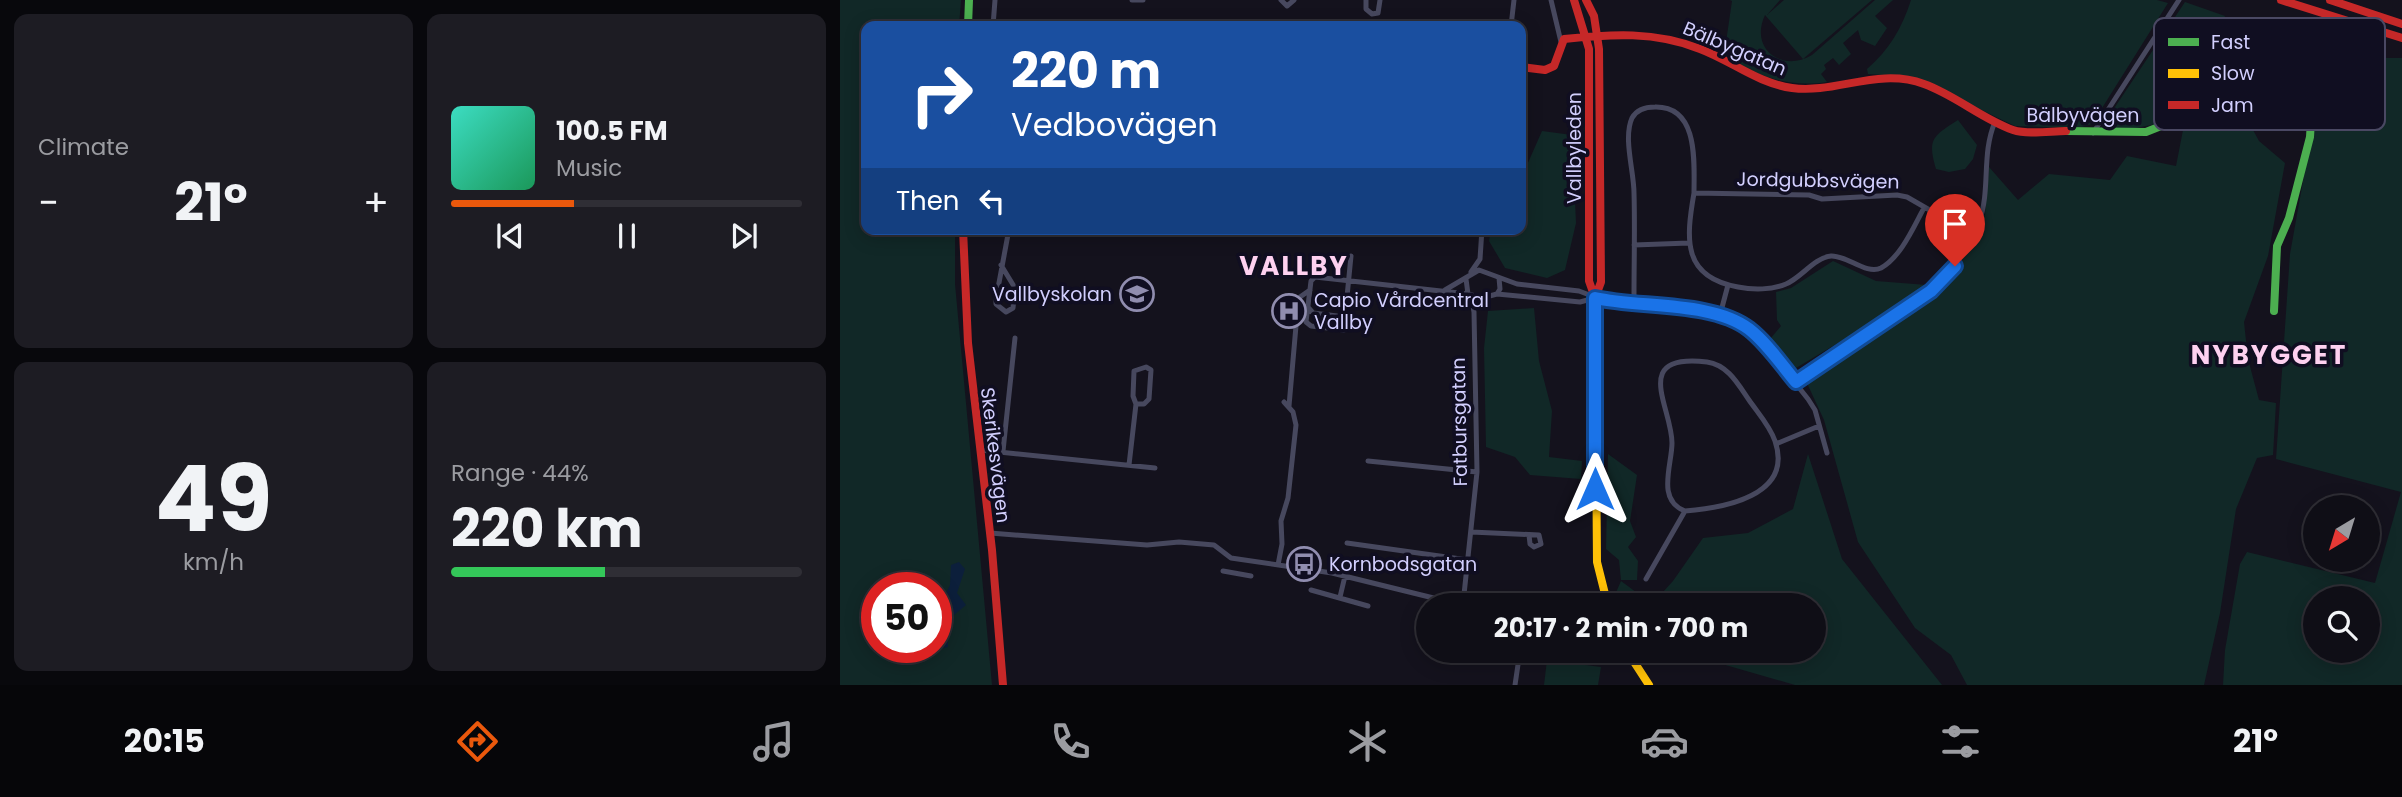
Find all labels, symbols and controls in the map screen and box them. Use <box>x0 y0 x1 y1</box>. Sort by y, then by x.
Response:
street label: Bälbygatan <box>1679 14 1791 82</box>
legend <box>2154 18 2385 130</box>
text: Fast <box>2211 29 2250 56</box>
text: 220 m <box>1011 37 1161 105</box>
icon: right <box>896 49 987 140</box>
text: Slow <box>2211 60 2255 87</box>
street label: Vallbyleden <box>1561 92 1588 204</box>
text: Jam <box>2211 92 2253 119</box>
text: Vedbovägen <box>1011 102 1218 147</box>
street label: Bälbyvägen <box>2027 102 2140 129</box>
text: 100.5 FM <box>556 113 668 149</box>
text: Climate <box>38 131 129 163</box>
text: Music <box>556 152 622 184</box>
text: 21° <box>174 166 248 239</box>
street label: Jordgubbsvägen <box>1736 166 1900 195</box>
text: − <box>38 176 59 229</box>
text: + <box>363 176 389 229</box>
icon: left <box>973 182 1011 220</box>
text: Then <box>896 183 959 219</box>
pin <box>1925 194 1985 266</box>
icon: arrive <box>1936 205 1974 243</box>
icon: previous <box>491 217 529 255</box>
icon: pause <box>608 217 646 255</box>
icon: next <box>725 217 763 255</box>
district label: VALLBY <box>1239 248 1349 284</box>
school or university icon: Vallbyskolan <box>1118 275 1156 313</box>
place label: Vallbyskolan <box>992 281 1112 308</box>
place label: Capio Vårdcentral Vallby <box>1314 287 1489 336</box>
hospital icon: Capio Vårdcentral Vallby <box>1270 292 1308 330</box>
district label: NYBYGGET <box>2191 337 2347 373</box>
street label: Fatbursgatan <box>1445 357 1474 487</box>
street label: Skerikesvägen <box>974 386 1017 524</box>
text: 49 <box>155 435 272 563</box>
position arrow <box>1558 452 1632 526</box>
text: Range · 44% <box>451 457 589 489</box>
text: 220 km <box>451 492 643 565</box>
north arrow <box>2303 495 2380 572</box>
map controls <box>2303 495 2380 663</box>
bus stop icon: Kornbodsgatan <box>1285 545 1323 583</box>
text: km/h <box>183 546 244 578</box>
place label: Kornbodsgatan <box>1329 551 1477 578</box>
speed limit sign: 50 <box>861 572 952 663</box>
button: search <box>2303 586 2380 663</box>
text: 20:17 · 2 min · 700 m <box>1494 610 1748 646</box>
icon: directions <box>453 717 502 766</box>
icon: music <box>749 717 798 766</box>
icon: phone <box>1046 717 1095 766</box>
icon: climate <box>1343 717 1392 766</box>
icon: car <box>1640 717 1689 766</box>
icon: filters <box>1936 717 1985 766</box>
text: 20:15 <box>124 718 205 763</box>
text: 21° <box>2233 718 2278 763</box>

